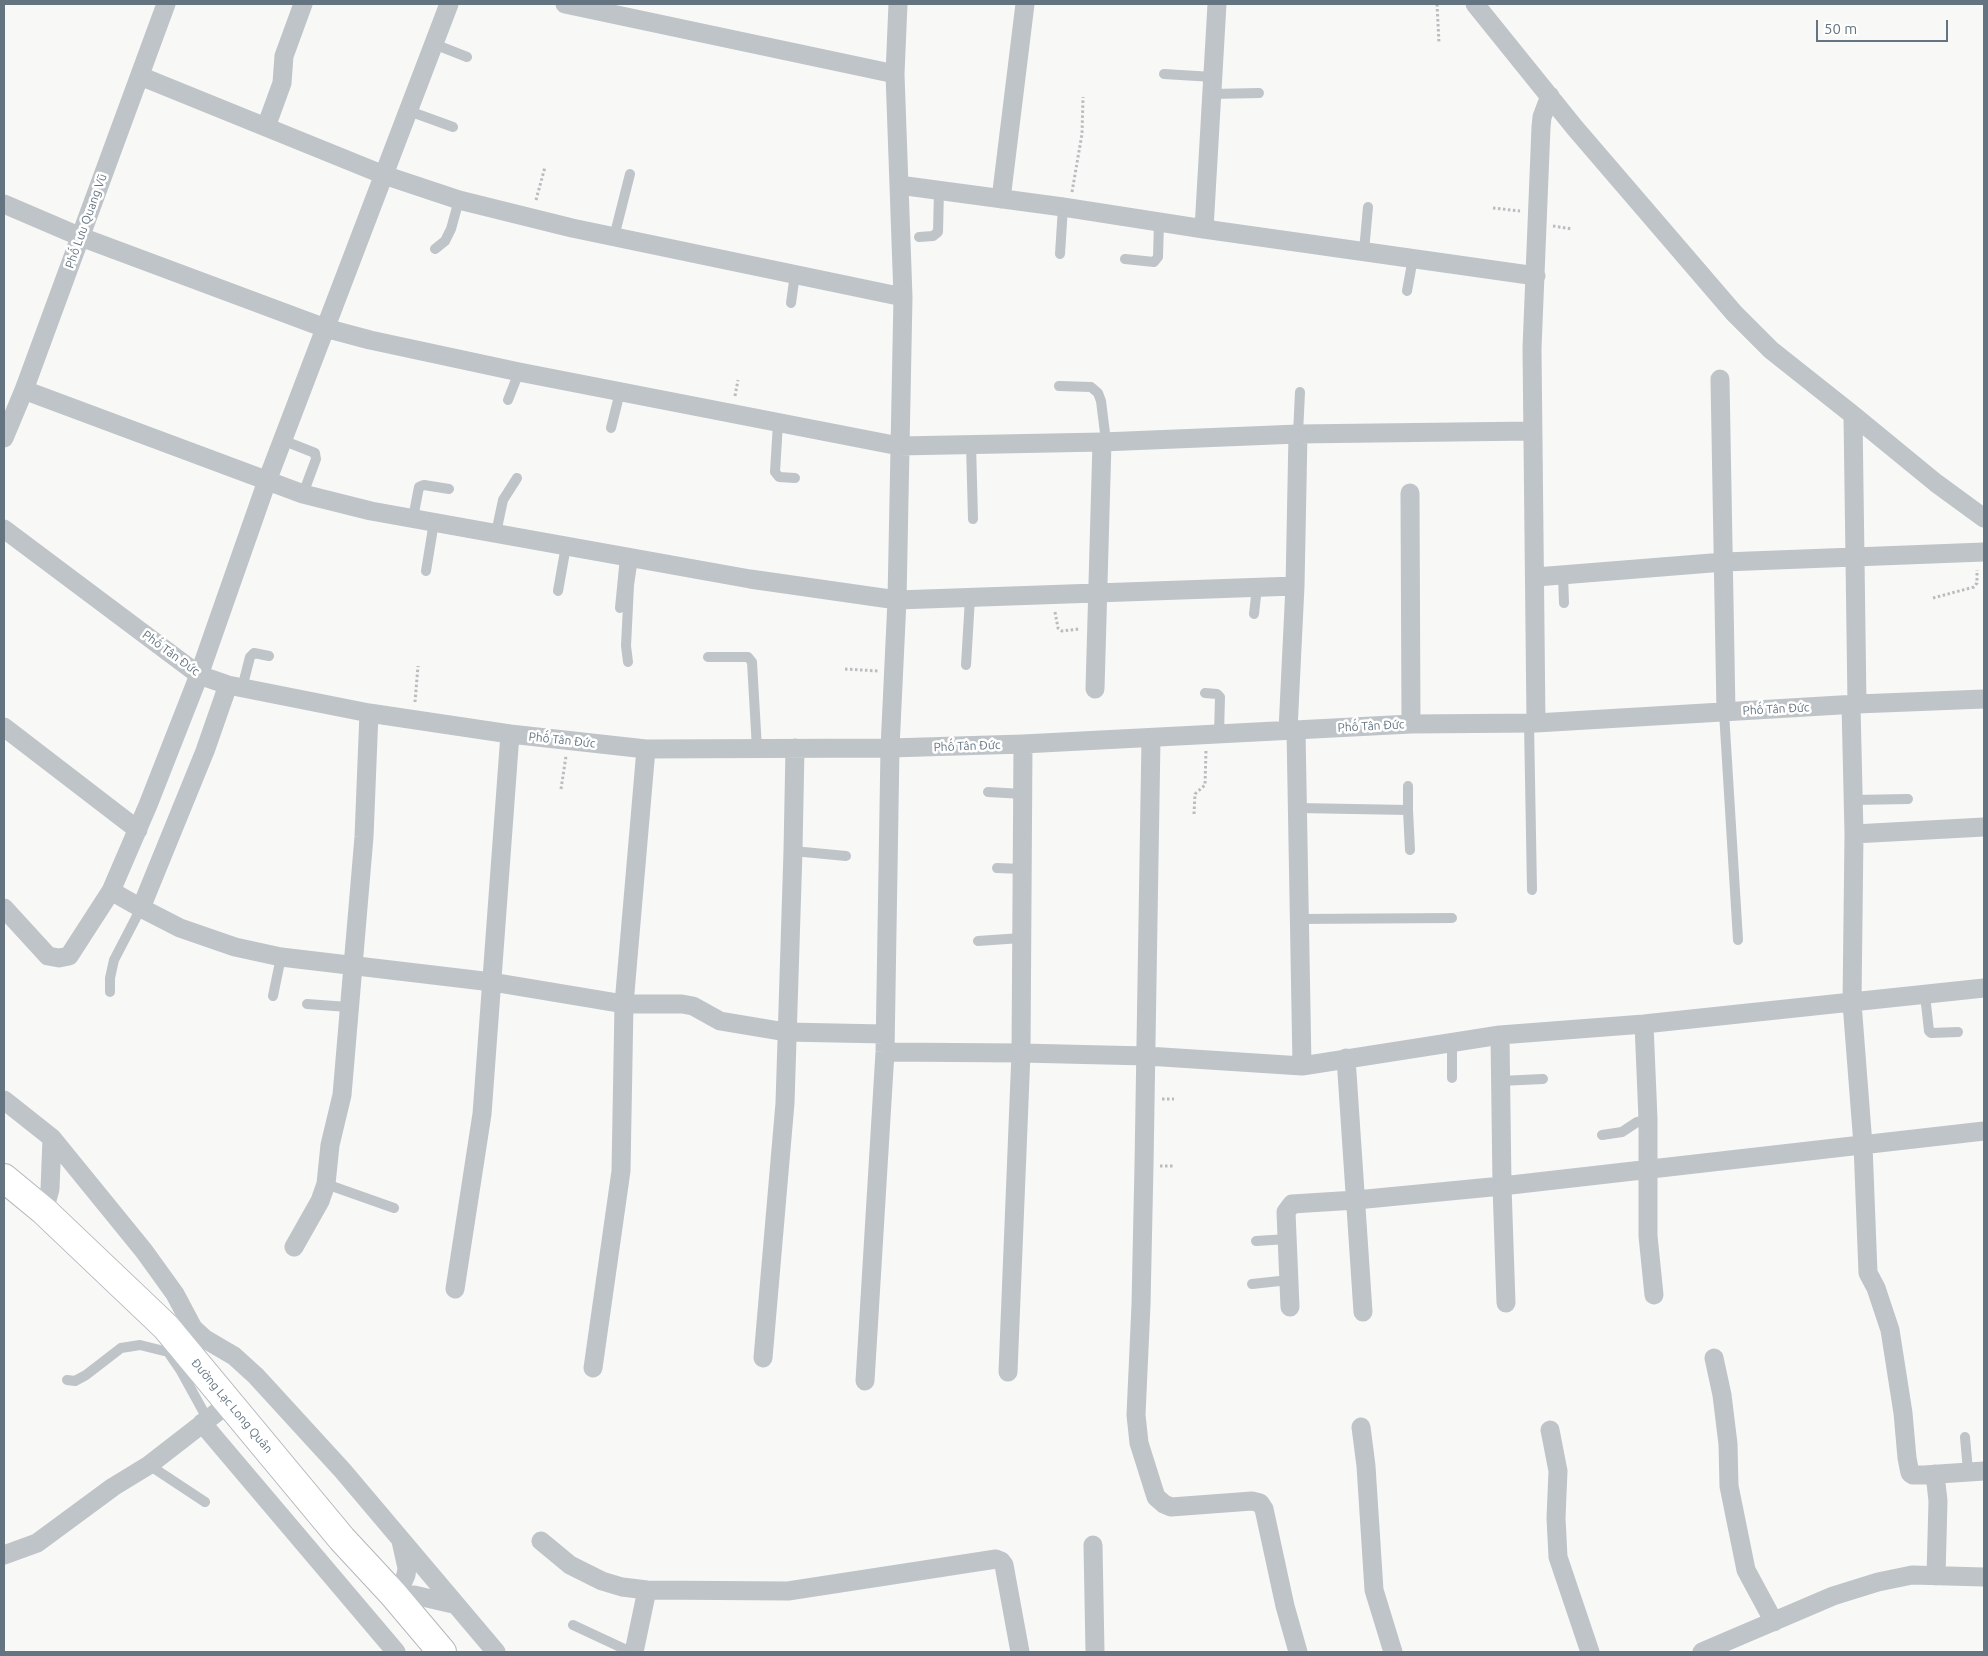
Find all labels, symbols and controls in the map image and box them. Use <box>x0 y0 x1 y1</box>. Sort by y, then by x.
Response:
scale bar <box>1818 10 1950 42</box>
text: 50 m <box>1824 20 1857 37</box>
street label: Phố Lưu Quang Vũ <box>62 172 110 270</box>
street label: Phố Tân Đức <box>140 627 202 679</box>
street label: Phố Tân Đức <box>1742 700 1810 718</box>
street label: Phố Tân Đức <box>1337 717 1405 735</box>
street label: Phố Tân Đức <box>528 729 596 751</box>
street label: Phố Tân Đức <box>933 738 1001 754</box>
street label: Đường Lạc Long Quân <box>188 1356 276 1456</box>

